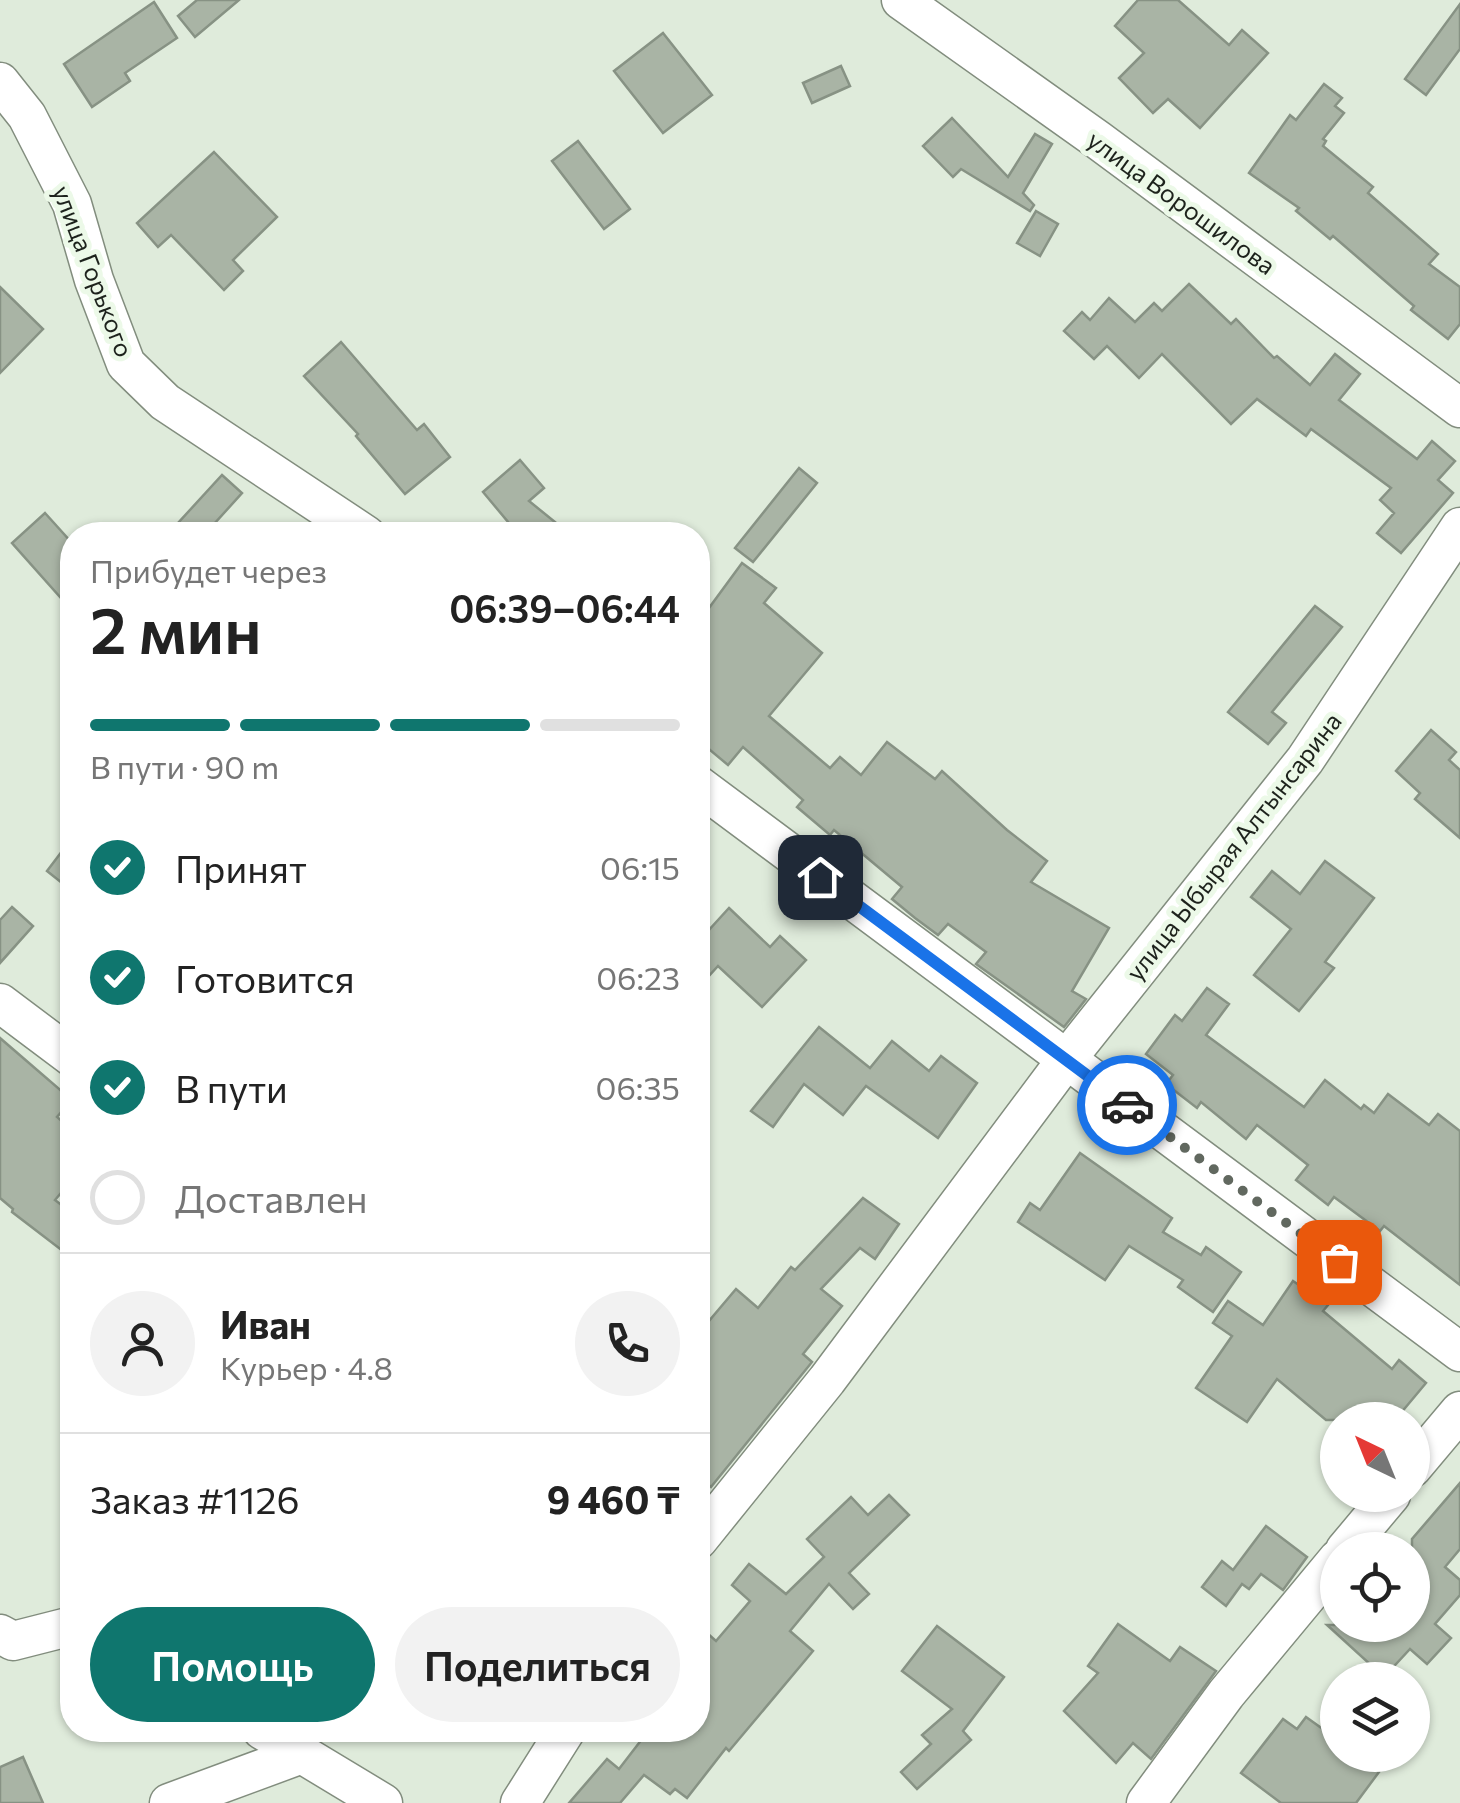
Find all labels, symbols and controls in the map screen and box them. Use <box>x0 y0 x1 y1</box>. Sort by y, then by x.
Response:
street label: улица Ворошилова <box>1082 124 1282 280</box>
street label: улица Горького <box>48 181 140 361</box>
text: Прибудет через <box>90 550 327 590</box>
text: 06:39–06:44 <box>449 584 680 631</box>
text: 2 мин <box>90 588 262 667</box>
street label: улица Ыбырая Алтынсарина <box>1119 706 1347 986</box>
text: В пути · 90 m <box>90 746 279 786</box>
pin <box>778 835 863 920</box>
icon: check <box>90 840 145 895</box>
text: Принят <box>175 844 307 891</box>
text: 06:15 <box>600 847 680 887</box>
icon: home <box>793 850 848 905</box>
icon: check <box>90 950 145 1005</box>
text: Готовится <box>175 954 355 1001</box>
text: 06:23 <box>596 957 680 997</box>
courier <box>1077 1055 1177 1155</box>
icon: check <box>90 1060 145 1115</box>
text: В пути <box>175 1064 288 1111</box>
text: 06:35 <box>596 1067 680 1107</box>
icon: car <box>1100 1078 1155 1133</box>
text: Доставлен <box>175 1174 368 1221</box>
pin <box>1297 1220 1382 1305</box>
icon: bag <box>1312 1235 1367 1290</box>
button: person <box>90 1291 195 1396</box>
button: phone <box>575 1291 680 1396</box>
text: Иван <box>220 1300 311 1347</box>
text: Курьер · 4.8 <box>220 1347 393 1387</box>
north arrow <box>1320 1402 1430 1512</box>
map controls <box>1320 1402 1430 1772</box>
text: Заказ #1126 <box>90 1475 300 1522</box>
text: 9 460 ₸ <box>547 1475 680 1522</box>
button: locate <box>1320 1532 1430 1642</box>
button: Помощь <box>90 1607 375 1722</box>
button: Поделиться <box>395 1607 680 1722</box>
button: layers <box>1320 1662 1430 1772</box>

